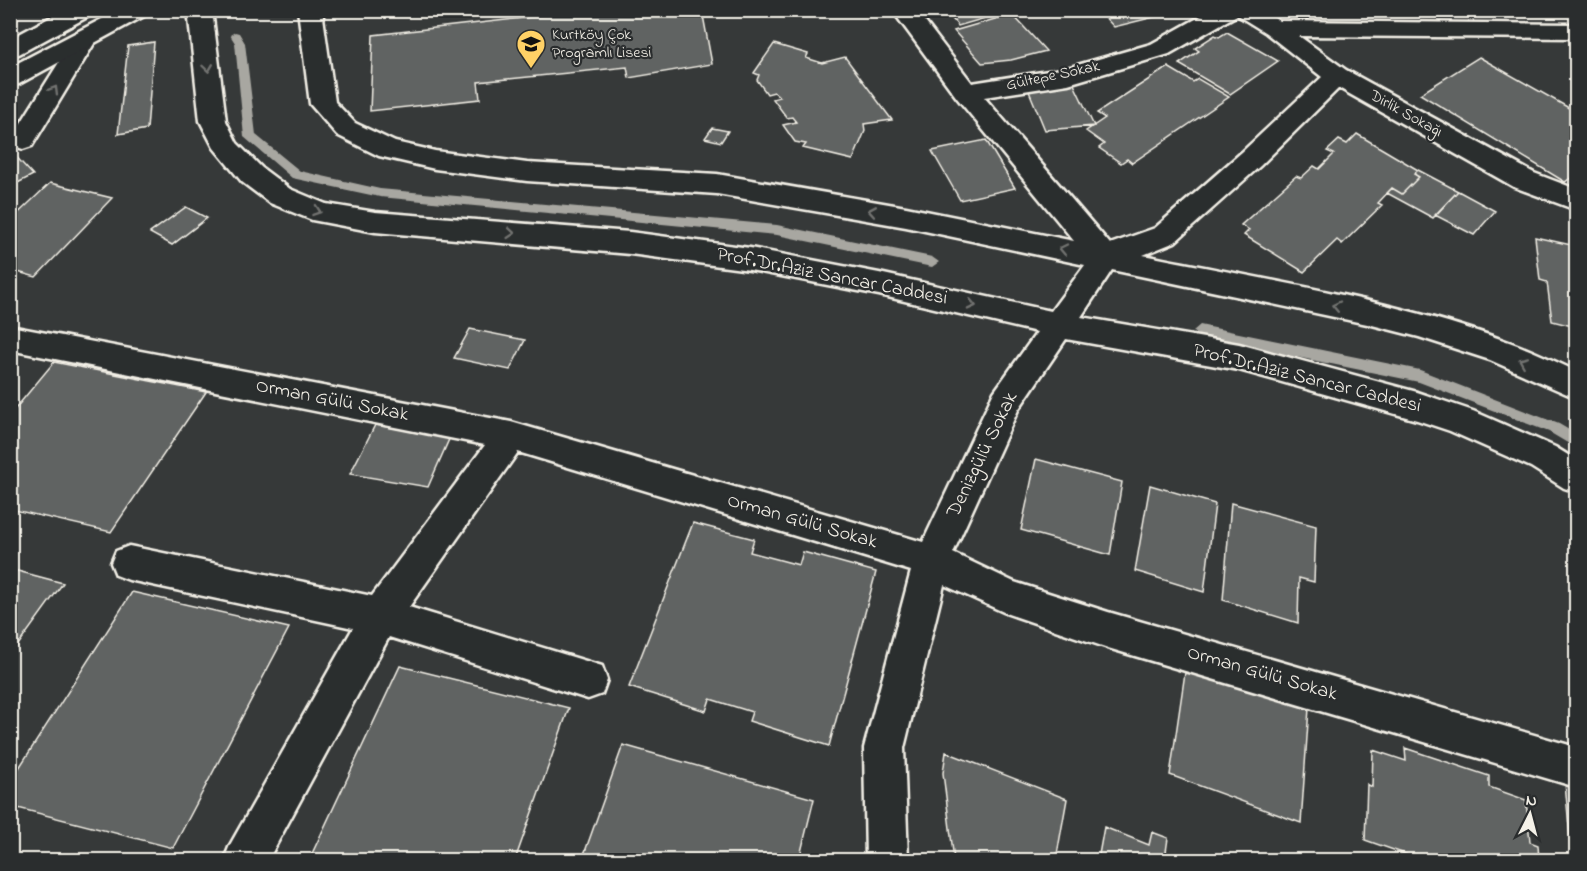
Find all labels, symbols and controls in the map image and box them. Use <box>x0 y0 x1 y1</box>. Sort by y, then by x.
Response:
place label: Kurtköy Çok Programlı Lisesi <box>552 23 652 65</box>
school or university icon: Kurtköy Çok Programlı Lisesi <box>515 28 547 70</box>
street label: Gültepe Sokak <box>1004 54 1103 98</box>
one-way arrow <box>201 64 213 73</box>
street label: Dirlik Sokağı <box>1364 84 1447 144</box>
one-way arrow <box>46 86 58 96</box>
one-way arrow <box>311 203 322 216</box>
one-way arrow <box>867 205 877 218</box>
one-way arrow <box>506 226 515 239</box>
street label: Prof.Dr.Aziz Sancar Caddesi <box>714 240 950 314</box>
one-way arrow <box>1058 243 1068 256</box>
one-way arrow <box>967 298 977 311</box>
one-way arrow <box>1332 300 1342 313</box>
street label: Prof.Dr.Aziz Sancar Caddesi <box>1190 337 1424 421</box>
one-way arrow <box>1518 356 1529 368</box>
street label: Orman Gülü Sokak <box>253 372 411 430</box>
street label: Denizgülü Sokak <box>940 387 1027 524</box>
street label: Orman Gülü Sokak <box>723 487 881 557</box>
street label: Orman Gülü Sokak <box>1183 639 1341 709</box>
north arrow <box>1500 784 1560 844</box>
text: N <box>1525 789 1538 814</box>

